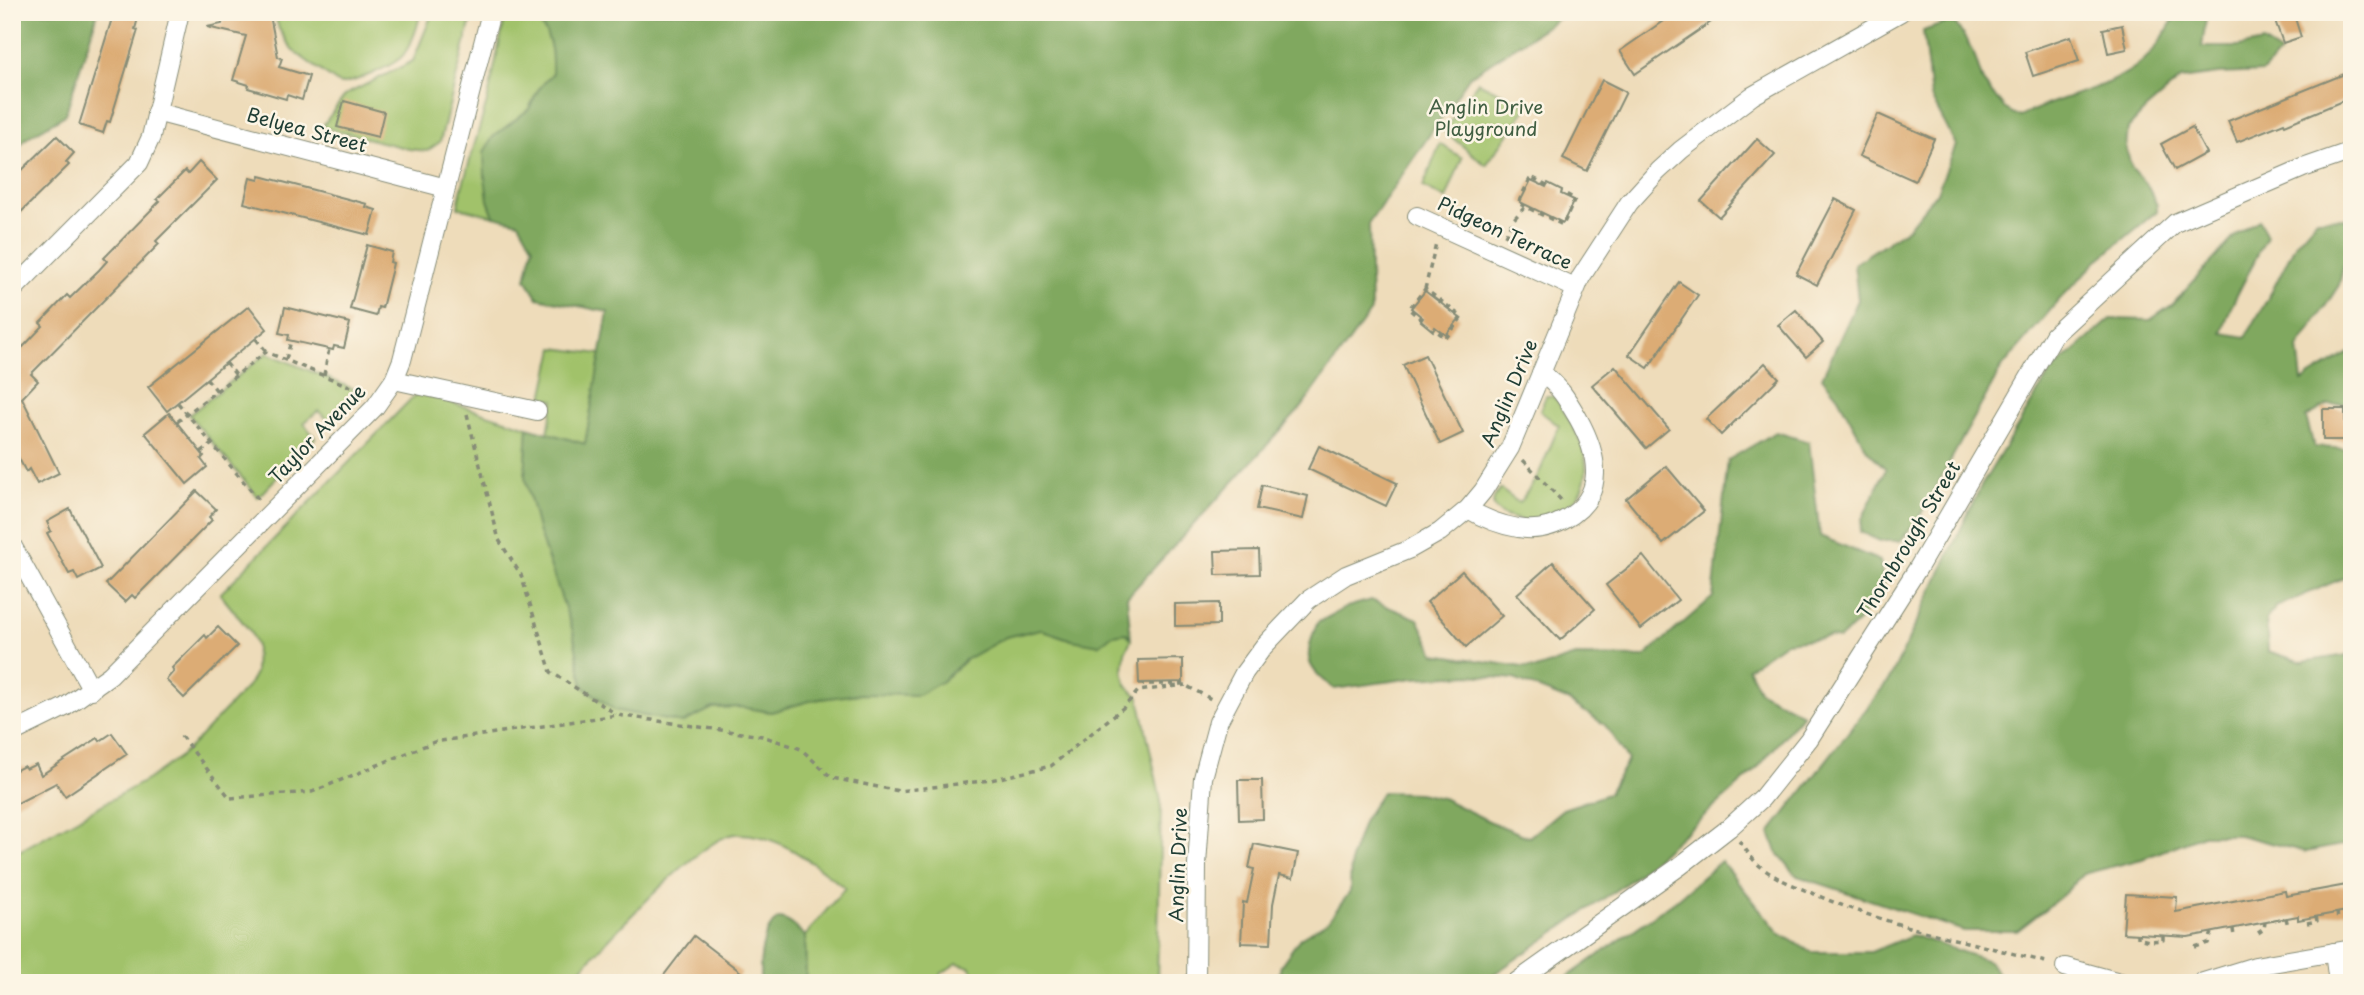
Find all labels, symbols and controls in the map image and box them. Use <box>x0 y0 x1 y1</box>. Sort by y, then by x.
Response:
park label: Anglin Drive Playground <box>1429 92 1543 142</box>
street label: Belyea Street <box>244 100 371 159</box>
street label: Pidgeon Terrace <box>1434 189 1577 276</box>
street label: Anglin Drive <box>1473 334 1543 451</box>
street label: Taylor Avenue <box>261 377 371 489</box>
street label: Thornbrough Street <box>1850 455 1967 624</box>
street label: Anglin Drive <box>1161 807 1193 923</box>

